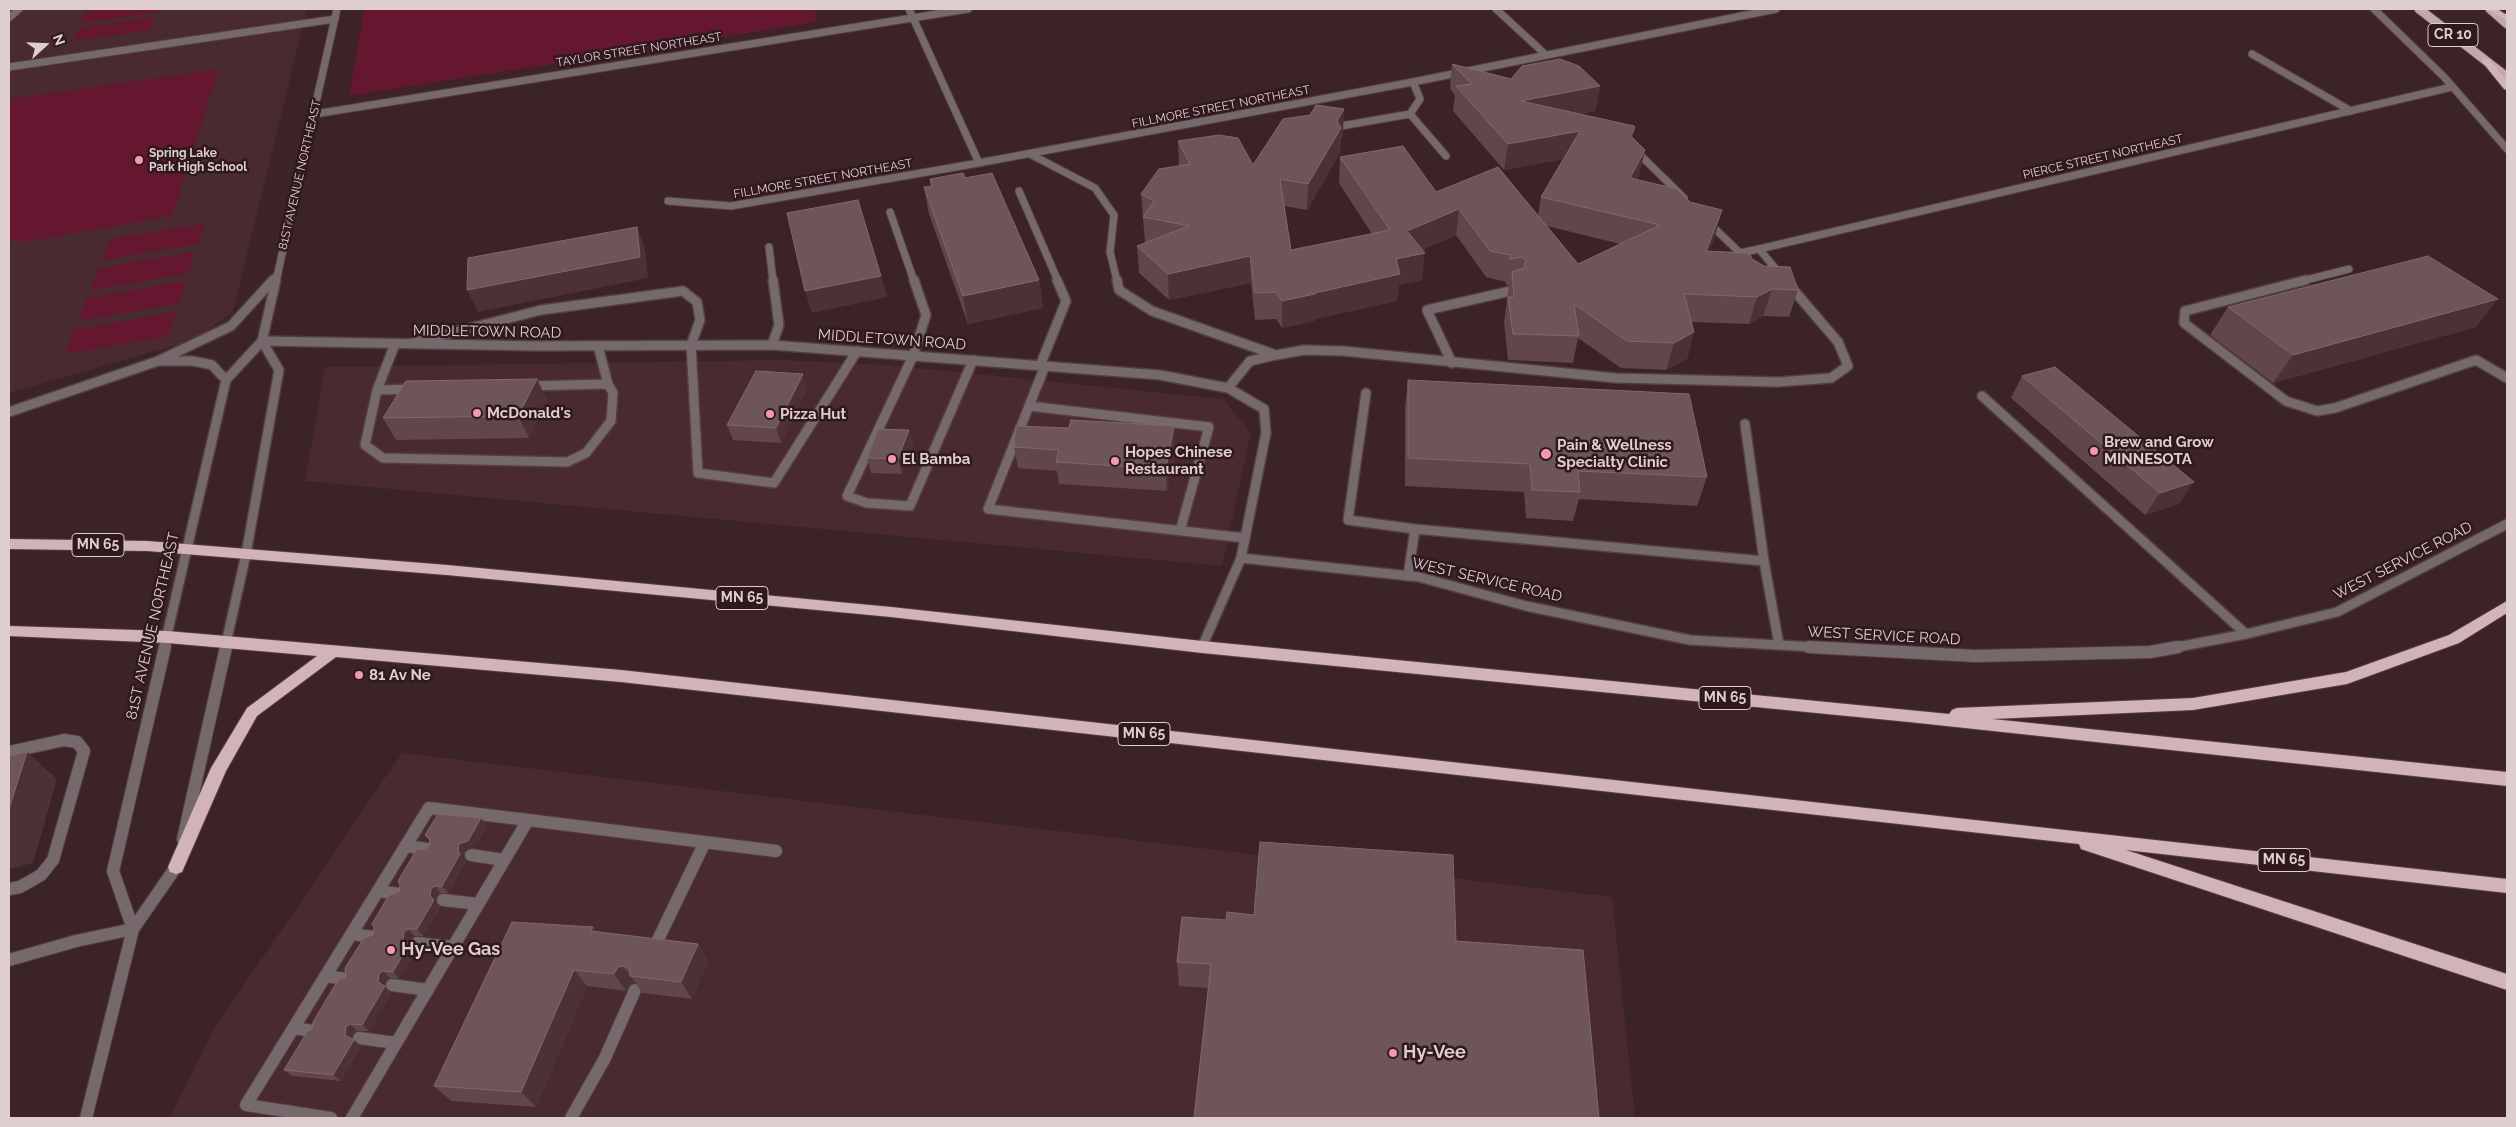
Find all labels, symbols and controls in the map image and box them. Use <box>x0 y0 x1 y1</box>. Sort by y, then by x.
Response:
north arrow <box>20 20 70 70</box>
road number: CR 10 <box>2428 24 2478 46</box>
street label: TAYLOR STREET NORTHEAST <box>555 30 723 70</box>
text: N <box>50 32 68 48</box>
street label: FILLMORE STREET NORTHEAST <box>1131 83 1311 131</box>
street label: 81ST AVENUE NORTHEAST <box>276 99 324 251</box>
street label: PIERCE STREET NORTHEAST <box>2022 132 2184 182</box>
place label: Spring Lake Park High School <box>149 146 247 174</box>
marker: Spring Lake Park High School <box>133 154 145 166</box>
street label: FILLMORE STREET NORTHEAST <box>732 156 914 202</box>
street label: MIDDLETOWN ROAD <box>413 322 561 342</box>
street label: MIDDLETOWN ROAD <box>817 326 967 354</box>
place label: McDonald's <box>487 404 571 422</box>
place label: Pizza Hut <box>780 405 846 423</box>
marker: McDonald's <box>471 407 483 419</box>
marker: Pizza Hut <box>764 408 776 420</box>
place label: Brew and Grow MINNESOTA <box>2104 433 2214 468</box>
place label: Pain & Wellness Specialty Clinic <box>1557 436 1672 471</box>
place label: Hopes Chinese Restaurant <box>1125 443 1232 478</box>
marker: Brew and Grow MINNESOTA <box>2088 445 2100 457</box>
marker: Pain & Wellness Specialty Clinic <box>1539 447 1553 461</box>
place label: El Bamba <box>902 450 970 468</box>
marker: El Bamba <box>886 453 898 465</box>
marker: Hopes Chinese Restaurant <box>1109 455 1121 467</box>
street label: WEST SERVICE ROAD <box>2331 518 2475 604</box>
street label: 81ST AVENUE NORTHEAST <box>123 530 183 722</box>
road number: MN 65 <box>72 534 124 556</box>
street label: WEST SERVICE ROAD <box>1410 554 1564 606</box>
road number: MN 65 <box>716 586 768 610</box>
street label: WEST SERVICE ROAD <box>1807 623 1961 649</box>
place label: 81 Av Ne <box>369 666 431 684</box>
marker: 81 Av Ne <box>353 669 365 681</box>
road number: MN 65 <box>1699 686 1751 710</box>
road number: MN 65 <box>1118 722 1170 746</box>
road number: MN 65 <box>2258 848 2310 872</box>
place label: Hy-Vee Gas <box>401 939 500 961</box>
marker: Hy-Vee Gas <box>385 944 397 956</box>
place label: Hy-Vee <box>1403 1042 1466 1064</box>
marker: Hy-Vee <box>1387 1047 1399 1059</box>

